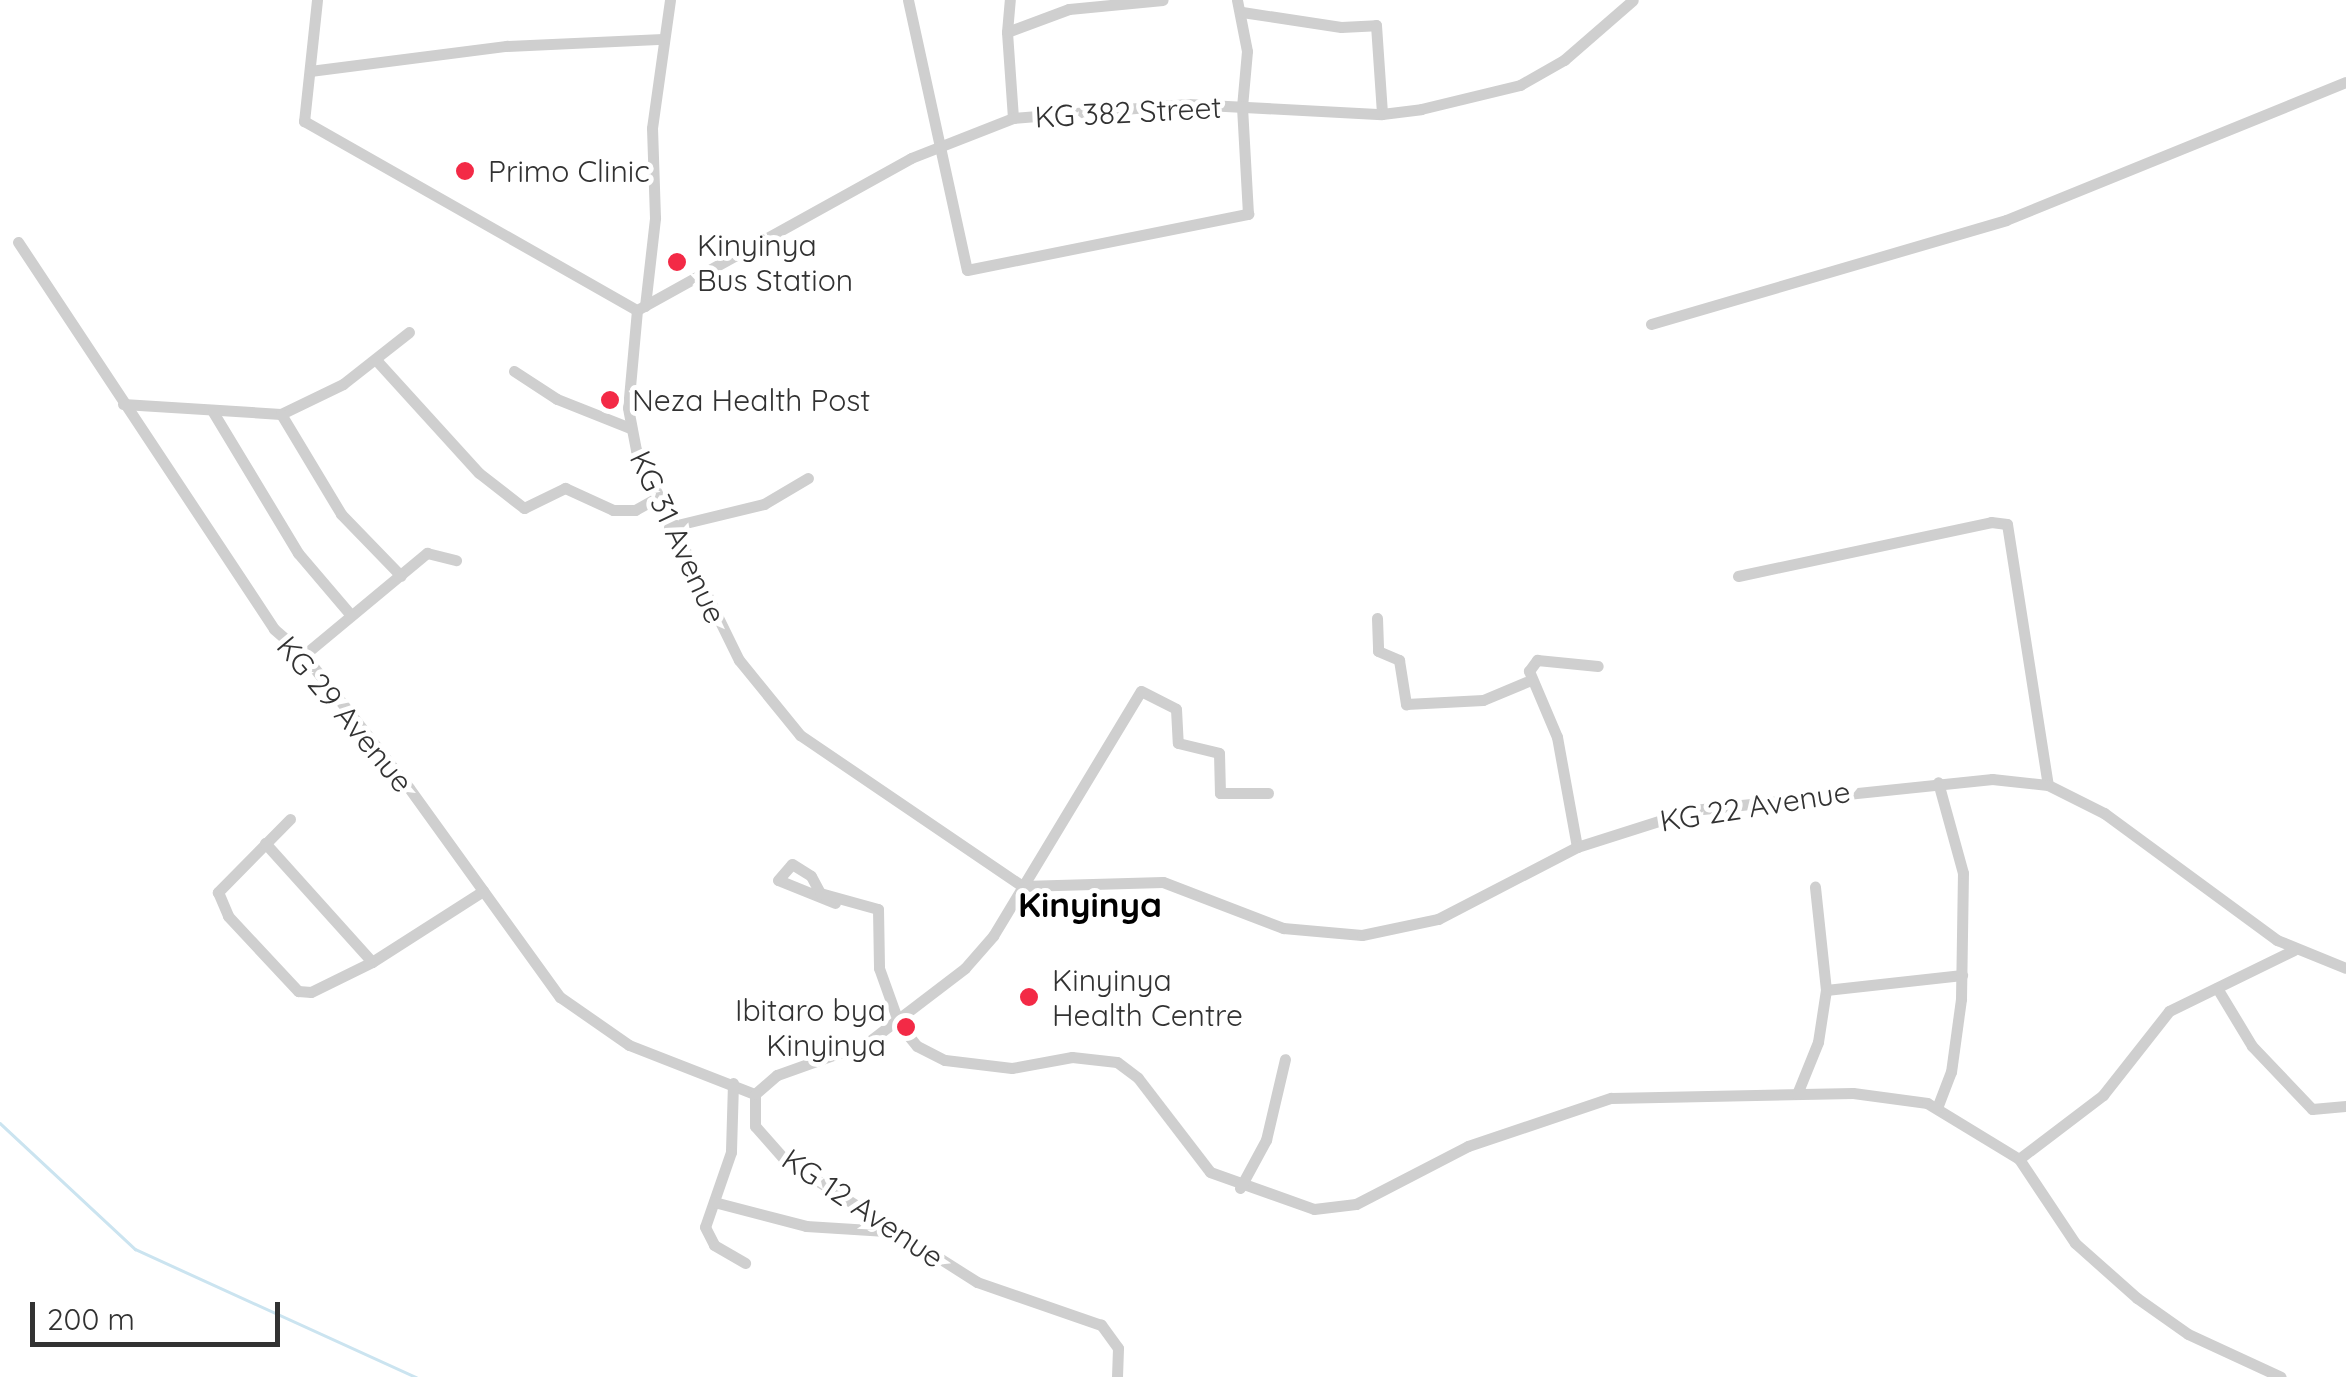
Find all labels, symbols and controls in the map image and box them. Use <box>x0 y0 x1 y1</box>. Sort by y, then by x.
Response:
street label: KG 382 Street <box>1034 89 1222 135</box>
place label: Primo Clinic <box>488 153 650 189</box>
marker: Primo Clinic <box>452 158 478 184</box>
place label: Kinyinya Bus Station <box>697 227 853 298</box>
marker: Kinyinya Bus Station <box>666 251 688 273</box>
place label: Neza Health Post <box>632 382 871 418</box>
marker: Neza Health Post <box>597 387 623 413</box>
street label: KG 31 Avenue <box>622 445 734 629</box>
street label: KG 29 Avenue <box>269 629 421 799</box>
street label: KG 22 Avenue <box>1657 773 1853 839</box>
district label: Kinyinya <box>1018 883 1162 925</box>
place label: Kinyinya Health Centre <box>1052 962 1243 1032</box>
marker: Kinyinya Health Centre <box>1016 984 1042 1010</box>
place label: Ibitaro bya Kinyinya <box>735 992 886 1062</box>
marker: Ibitaro bya Kinyinya <box>895 1016 917 1038</box>
street label: KG 12 Avenue <box>775 1141 951 1275</box>
scale bar <box>35 1282 285 1344</box>
text: 200 m <box>47 1300 135 1338</box>

